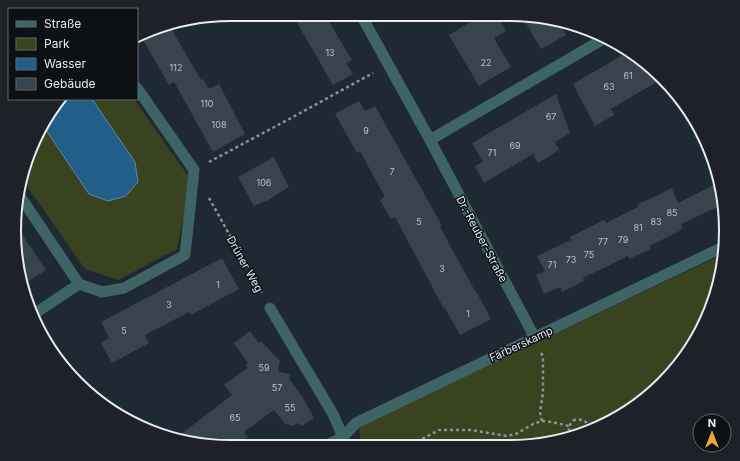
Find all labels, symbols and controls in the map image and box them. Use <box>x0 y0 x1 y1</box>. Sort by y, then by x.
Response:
legend <box>8 8 138 100</box>
text: Straße <box>44 16 81 31</box>
text: Park <box>44 36 70 51</box>
house number: 13 <box>325 47 335 58</box>
text: Wasser <box>44 56 87 71</box>
house number: 22 <box>481 57 491 68</box>
house number: 112 <box>170 62 182 73</box>
house number: 61 <box>623 70 633 81</box>
text: Gebäude <box>44 76 96 91</box>
house number: 63 <box>603 81 615 92</box>
house number: 110 <box>201 98 214 109</box>
house number: 67 <box>546 111 556 122</box>
house number: 108 <box>212 119 227 130</box>
house number: 9 <box>363 125 369 136</box>
house number: 69 <box>509 140 521 151</box>
house number: 71 <box>488 147 496 158</box>
house number: 7 <box>389 166 395 177</box>
house number: 106 <box>257 177 272 188</box>
street label: Dr.-Reuber-Straße <box>453 194 511 284</box>
house number: 85 <box>666 207 678 218</box>
house number: 5 <box>416 216 422 227</box>
house number: 83 <box>650 216 662 227</box>
house number: 81 <box>633 222 643 233</box>
street label: Drüner Weg <box>224 233 266 295</box>
house number: 79 <box>618 234 629 245</box>
house number: 77 <box>598 236 608 247</box>
house number: 75 <box>584 249 594 260</box>
house number: 73 <box>566 254 577 265</box>
house number: 71 <box>548 259 556 270</box>
house number: 3 <box>439 263 445 274</box>
house number: 1 <box>216 279 220 290</box>
house number: 3 <box>166 299 172 310</box>
house number: 1 <box>466 308 470 319</box>
street label: Färberskamp <box>487 323 555 365</box>
house number: 5 <box>121 325 127 336</box>
house number: 59 <box>258 362 270 373</box>
house number: 57 <box>272 382 282 393</box>
house number: 55 <box>285 402 295 413</box>
house number: 65 <box>229 412 241 423</box>
north arrow <box>692 413 732 453</box>
text: N <box>708 416 716 430</box>

